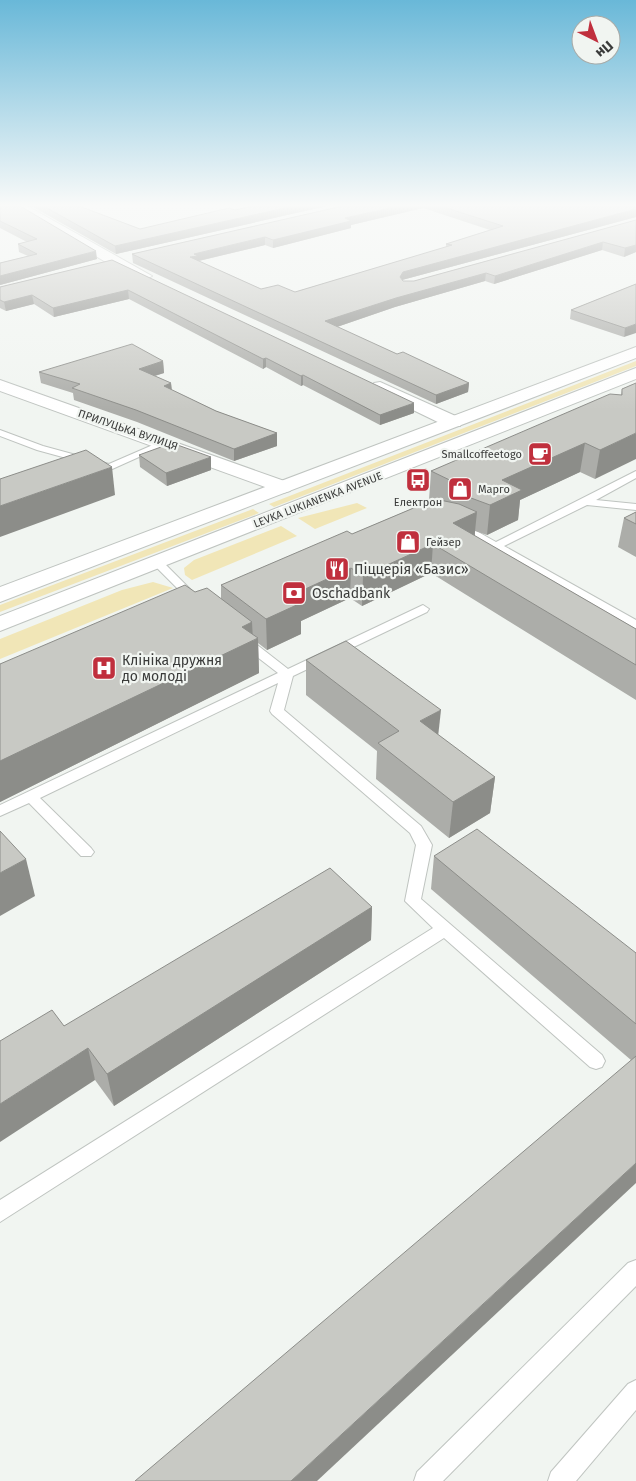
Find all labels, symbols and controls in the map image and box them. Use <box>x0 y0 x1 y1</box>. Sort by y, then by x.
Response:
north arrow <box>571 15 621 65</box>
text: Пн <box>592 37 617 61</box>
street label: ПРИЛУЦЬКА ВУЛИЦЯ <box>76 407 180 453</box>
cafe icon: Smallcoffeetogo <box>527 441 553 467</box>
place label: Smallcoffeetogo <box>441 448 522 461</box>
bus stop icon: Електрон <box>405 467 431 493</box>
street label: LEVKA LUKIANENKA AVENUE <box>252 469 384 531</box>
shop icon: Марго <box>447 476 473 502</box>
place label: Марго <box>478 483 510 496</box>
place label: Електрон <box>394 496 442 509</box>
shop icon: Гейзер <box>395 529 421 555</box>
place label: Гейзер <box>426 536 461 549</box>
restaurant icon: Піццерія «Базис» <box>324 556 350 582</box>
place label: Піццерія «Базис» <box>354 561 469 578</box>
bank icon: Oschadbank <box>281 580 307 606</box>
place label: Oschadbank <box>312 585 391 602</box>
place label: Клініка дружня до молоді <box>122 652 222 685</box>
hospital icon: Клініка дружня до молоді <box>91 655 117 681</box>

